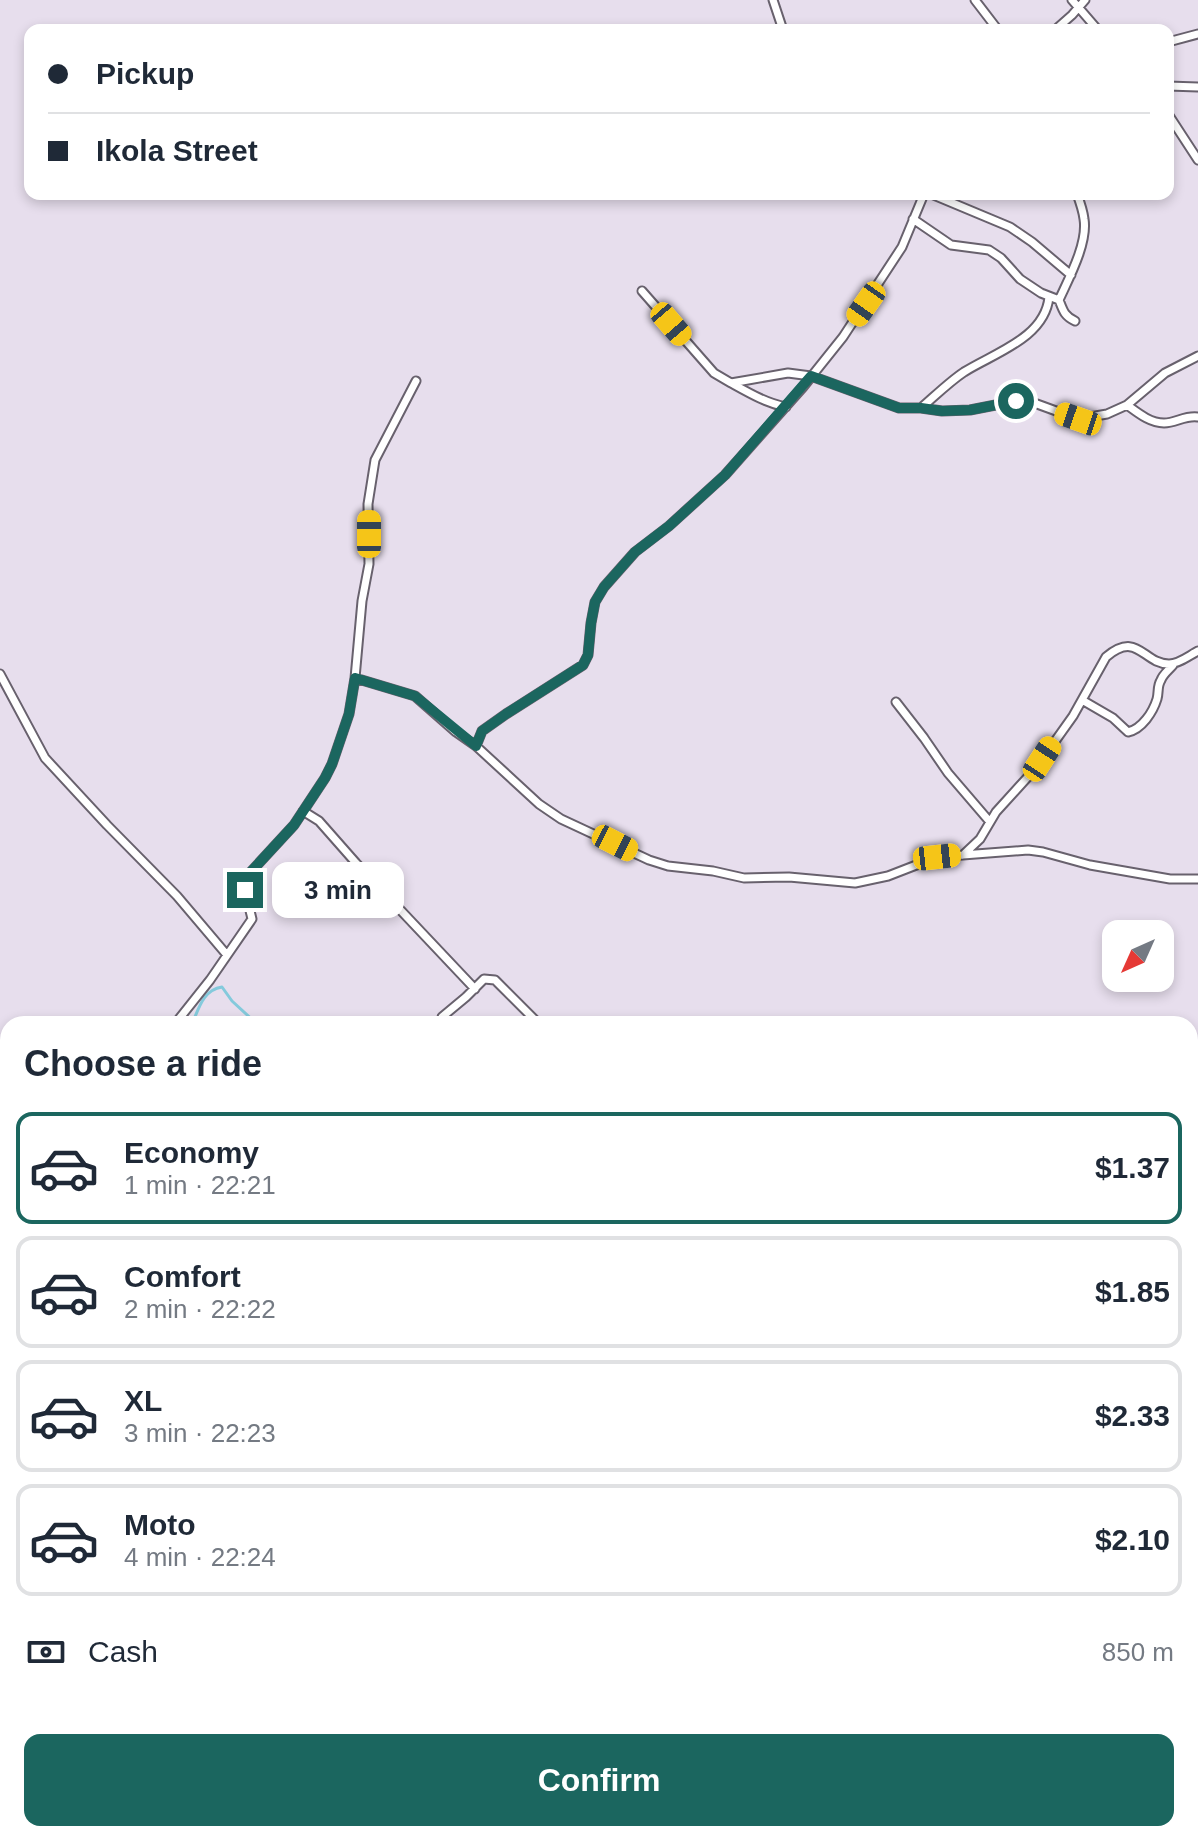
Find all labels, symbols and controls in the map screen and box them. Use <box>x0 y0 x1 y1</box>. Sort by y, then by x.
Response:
text: Pickup <box>96 57 194 90</box>
text: Ikola Street <box>96 134 258 167</box>
car <box>842 277 890 331</box>
car <box>646 298 696 350</box>
route start <box>998 383 1034 419</box>
car <box>1051 400 1105 438</box>
car <box>357 510 381 558</box>
car <box>1019 732 1065 786</box>
car <box>588 821 642 865</box>
car <box>912 843 962 871</box>
callout: 3 min <box>273 862 405 918</box>
route end <box>227 872 263 908</box>
text: 3 min <box>304 875 372 905</box>
north arrow <box>1102 920 1174 992</box>
map controls <box>1102 920 1174 992</box>
text: Choose a ride <box>24 1043 262 1084</box>
icon: car <box>28 1132 100 1204</box>
text: Economy <box>124 1136 259 1169</box>
text: $1.37 <box>1095 1151 1170 1184</box>
text: 1 min · 22:21 <box>124 1170 276 1200</box>
icon: car <box>28 1256 100 1328</box>
text: Comfort <box>124 1260 241 1293</box>
text: $1.85 <box>1095 1275 1170 1308</box>
text: 2 min · 22:22 <box>124 1294 276 1324</box>
icon: car <box>28 1380 100 1452</box>
text: XL <box>124 1384 162 1417</box>
text: $2.33 <box>1095 1399 1170 1432</box>
text: 3 min · 22:23 <box>124 1418 276 1448</box>
icon: car <box>28 1504 100 1576</box>
text: Moto <box>124 1508 196 1541</box>
text: $2.10 <box>1095 1523 1170 1556</box>
text: 4 min · 22:24 <box>124 1542 276 1572</box>
icon: cash <box>24 1630 68 1674</box>
text: Cash <box>88 1635 158 1668</box>
text: 850 m <box>1102 1637 1174 1667</box>
button: Confirm <box>24 1734 1174 1826</box>

